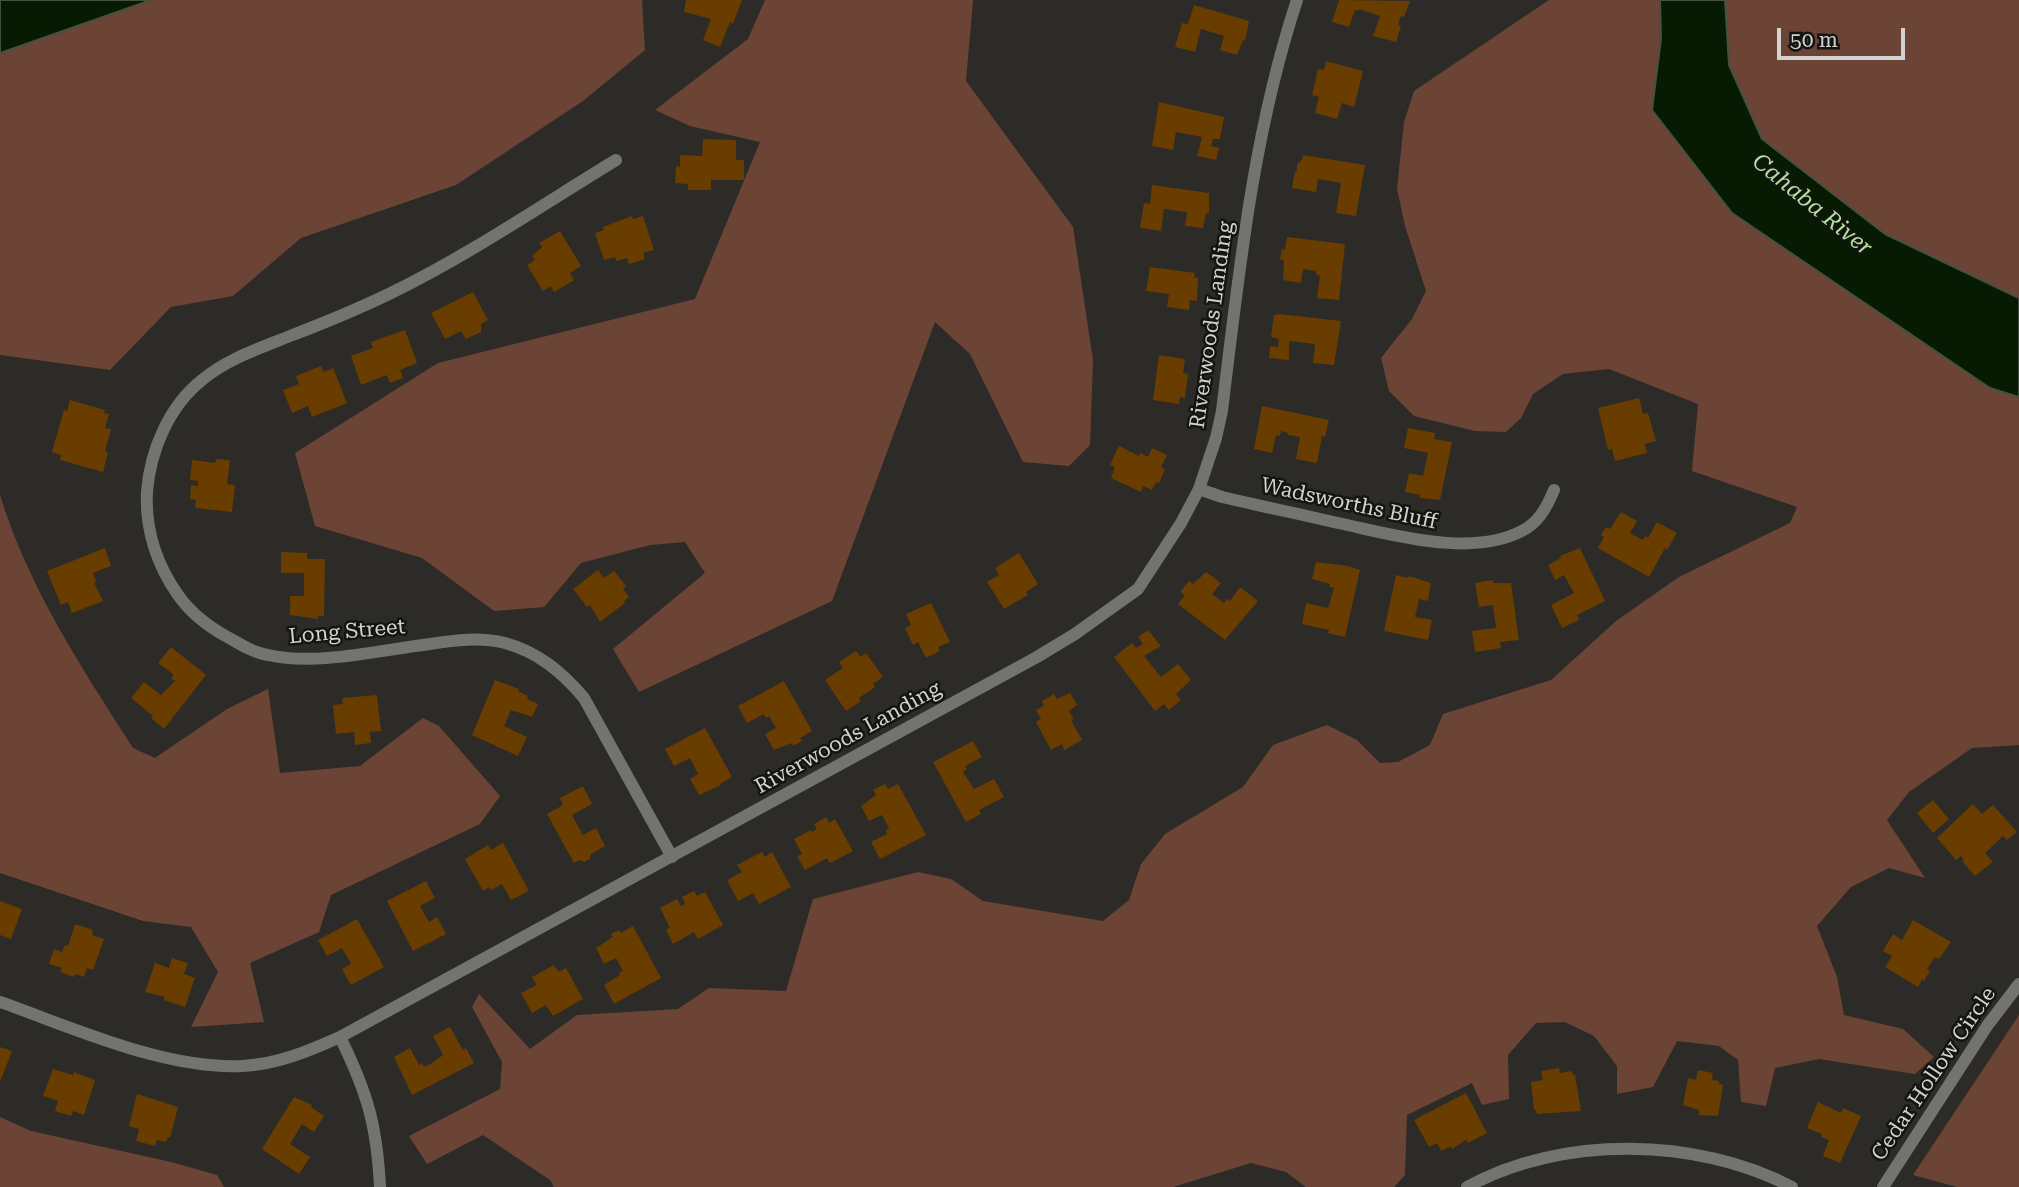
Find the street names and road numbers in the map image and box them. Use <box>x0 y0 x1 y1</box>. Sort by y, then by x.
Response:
street label: Riverwoods Landing <box>1185 220 1239 430</box>
street label: Wadsworths Bluff <box>1259 473 1439 535</box>
street label: Long Street <box>288 614 406 650</box>
street label: Riverwoods Landing <box>751 676 945 800</box>
street label: Cedar Hollow Circle <box>1867 982 2001 1166</box>

